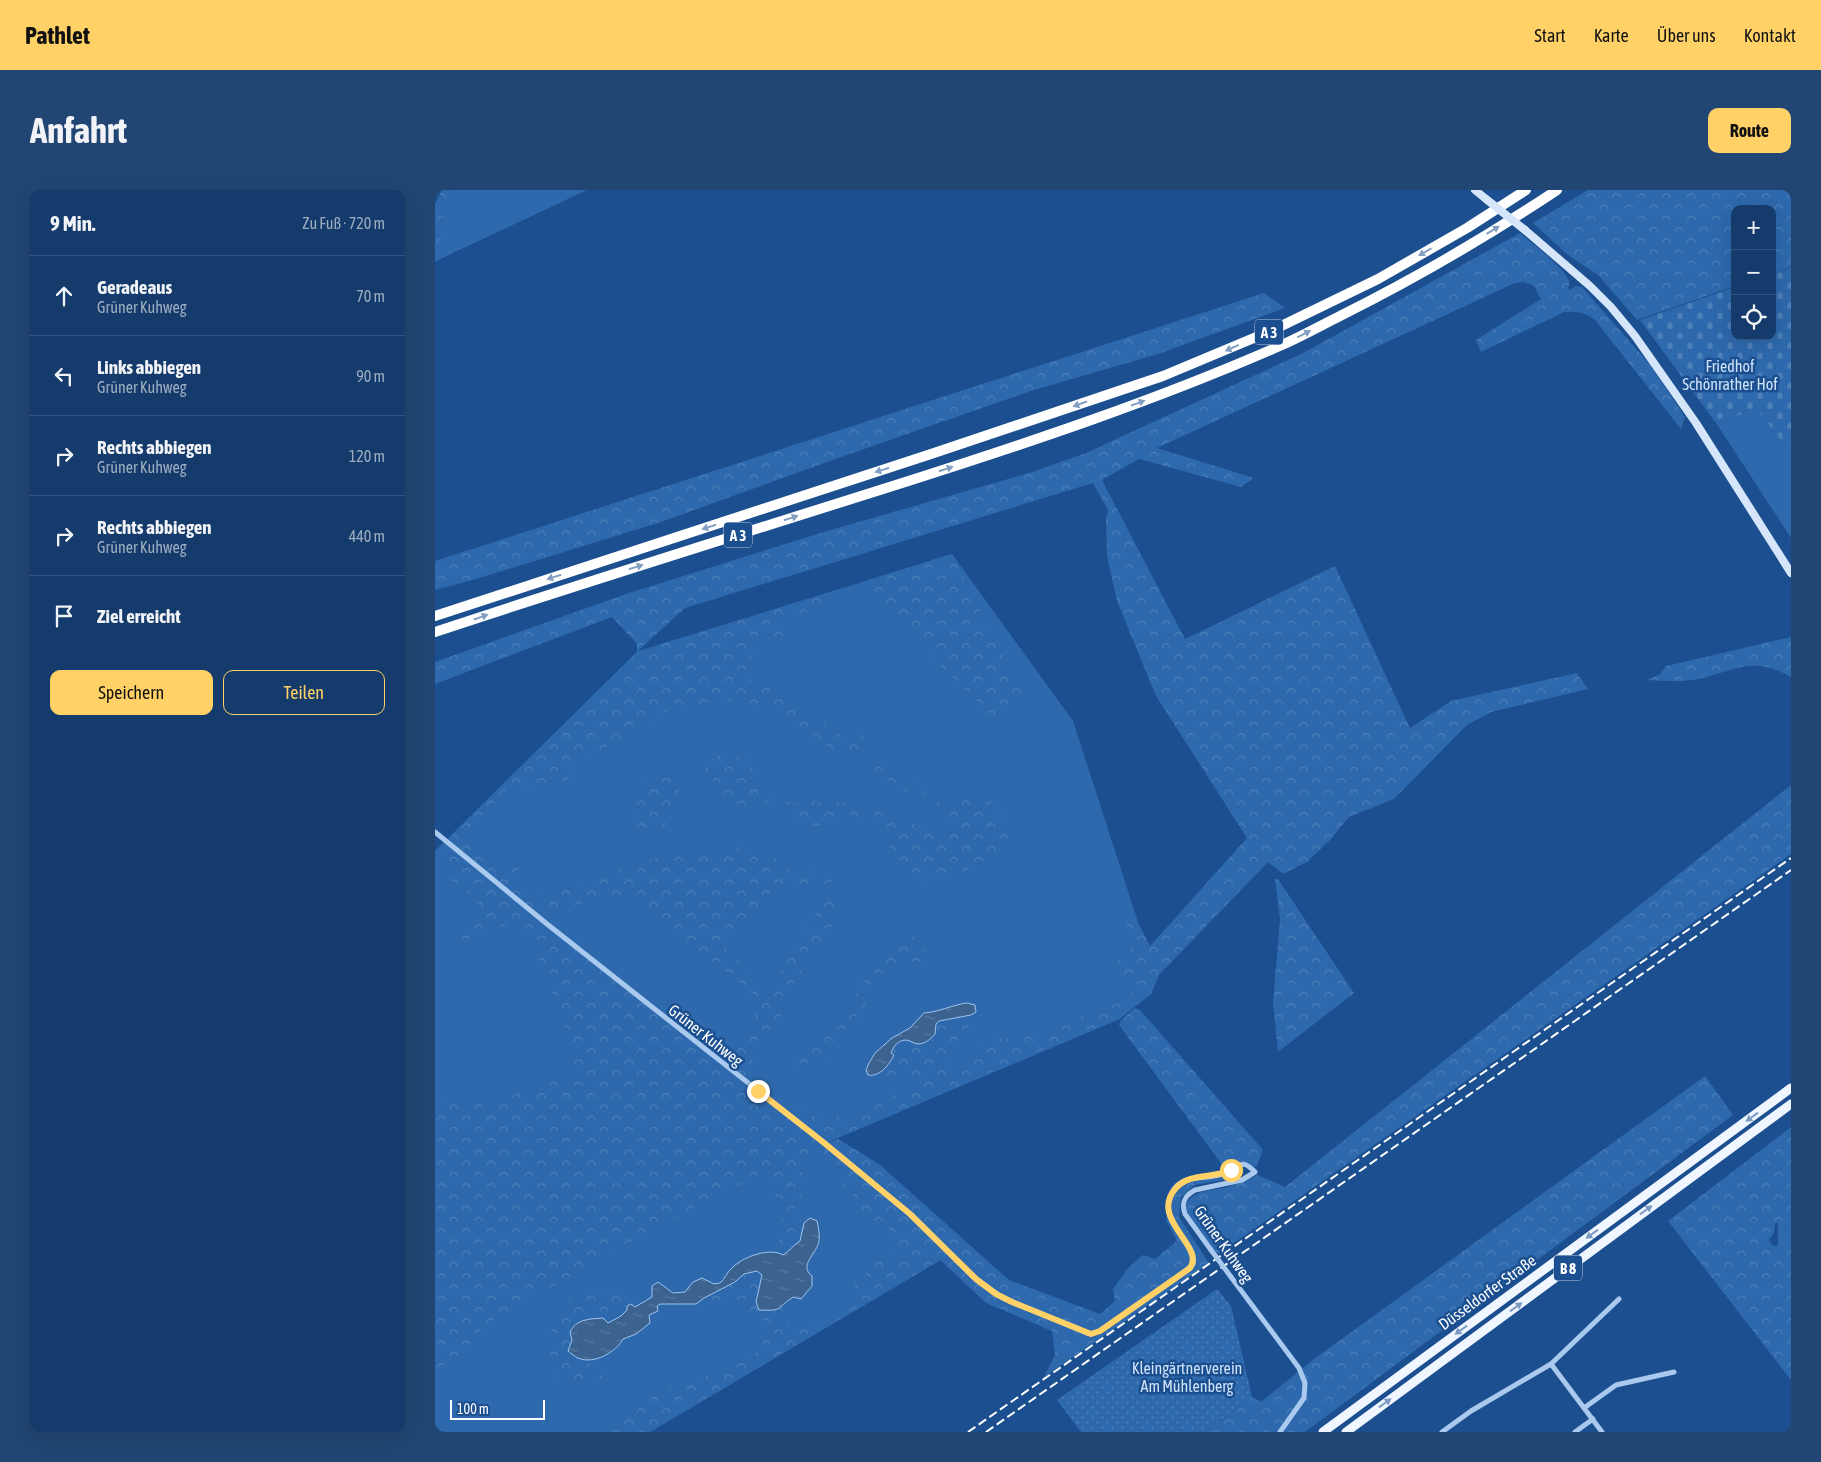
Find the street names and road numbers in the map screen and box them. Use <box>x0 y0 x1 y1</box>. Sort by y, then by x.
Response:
road number: A 3 <box>1255 320 1283 344</box>
road number: A 3 <box>724 522 752 548</box>
street label: Grüner Kuhweg <box>665 1000 747 1071</box>
street label: Grüner Kuhweg <box>1190 1202 1257 1287</box>
street label: Düsseldorfer Straße <box>1435 1251 1539 1333</box>
road number: B 8 <box>1554 1256 1582 1280</box>

